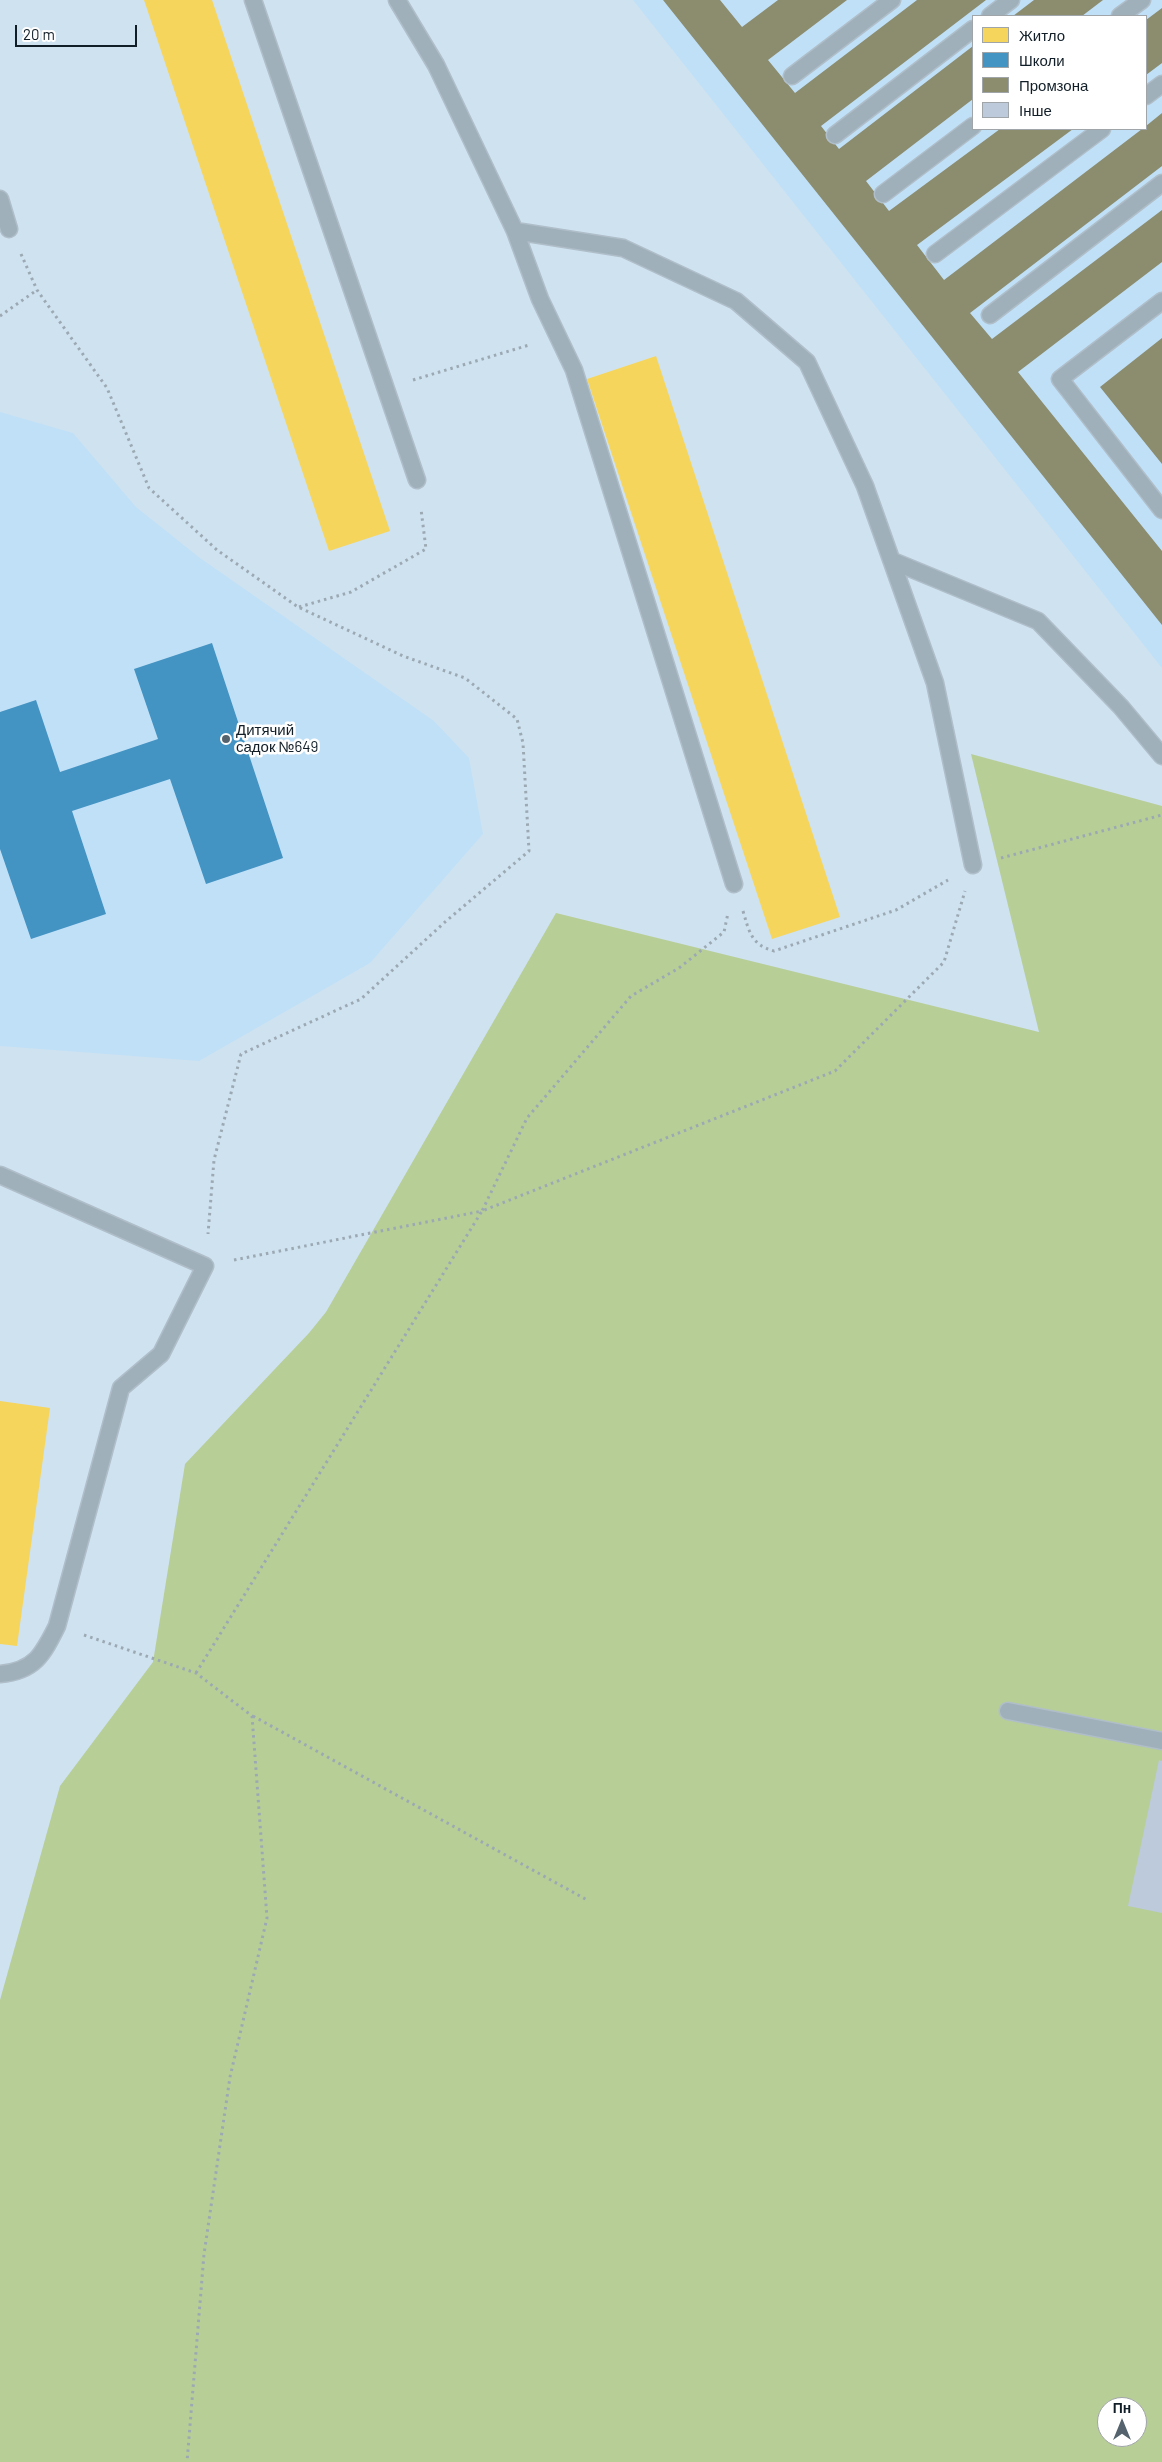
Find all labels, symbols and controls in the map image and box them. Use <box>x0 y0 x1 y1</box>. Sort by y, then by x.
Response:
scale bar <box>18 15 140 47</box>
legend <box>972 15 1147 130</box>
text: 20 m <box>23 25 55 43</box>
text: Житло <box>1019 26 1065 44</box>
text: Школи <box>1019 51 1065 69</box>
text: Промзона <box>1019 76 1088 94</box>
text: Інше <box>1019 101 1052 119</box>
place label: Дитячий садок №649 <box>236 721 318 756</box>
marker: Дитячий садок №649 <box>220 733 232 745</box>
north arrow <box>1097 2397 1147 2447</box>
text: Пн <box>1113 2399 1131 2416</box>

